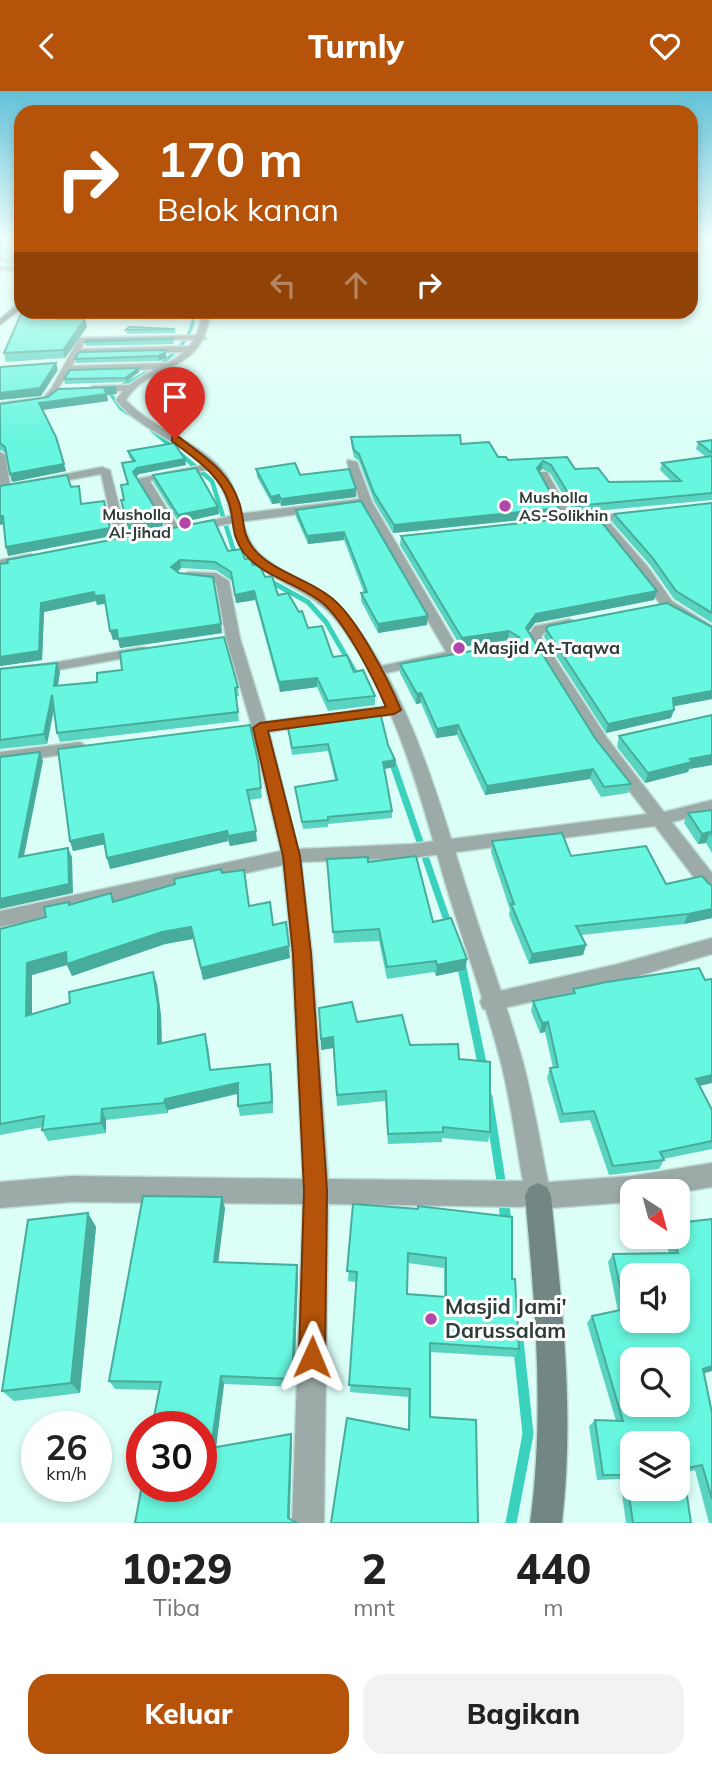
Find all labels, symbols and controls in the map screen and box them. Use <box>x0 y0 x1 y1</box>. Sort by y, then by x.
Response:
text: Turnly <box>308 26 404 66</box>
icon: back <box>28 27 66 65</box>
icon: heart <box>646 27 684 65</box>
text: 170 m <box>157 128 303 189</box>
icon: right <box>42 133 133 224</box>
text: Belok kanan <box>157 189 339 229</box>
icon: left <box>264 266 302 304</box>
icon: ahead <box>337 266 375 304</box>
icon: right <box>410 266 448 304</box>
pin <box>145 367 205 439</box>
icon: arrive <box>156 378 194 416</box>
place label: Musholla AS-Solikhin <box>519 487 608 525</box>
marker: Musholla AS-Solikhin <box>497 498 513 514</box>
place label: Musholla Al-Jihad <box>102 504 171 542</box>
marker: Musholla Al-Jihad <box>177 515 193 531</box>
place label: Masjid At-Taqwa <box>473 636 620 659</box>
marker: Masjid At-Taqwa <box>451 640 467 656</box>
north arrow <box>620 1179 690 1249</box>
map controls <box>620 1179 690 1501</box>
button: sound <box>620 1263 690 1333</box>
place label: Masjid Jami' Darussalam <box>445 1293 567 1343</box>
marker: Masjid Jami' Darussalam <box>423 1311 439 1327</box>
position arrow <box>275 1320 349 1394</box>
button: search <box>620 1347 690 1417</box>
speed limit sign: 30 <box>126 1411 217 1502</box>
text: 26 <box>45 1425 88 1469</box>
button: layers <box>620 1431 690 1501</box>
text: km/h <box>46 1462 87 1485</box>
text: 10:29 <box>121 1542 232 1595</box>
text: 2 <box>361 1542 387 1595</box>
text: 440 <box>516 1542 591 1595</box>
text: Tiba <box>153 1593 200 1622</box>
text: mnt <box>353 1593 395 1622</box>
text: m <box>543 1593 564 1622</box>
button: Keluar <box>28 1674 349 1754</box>
button: Bagikan <box>363 1674 684 1754</box>

